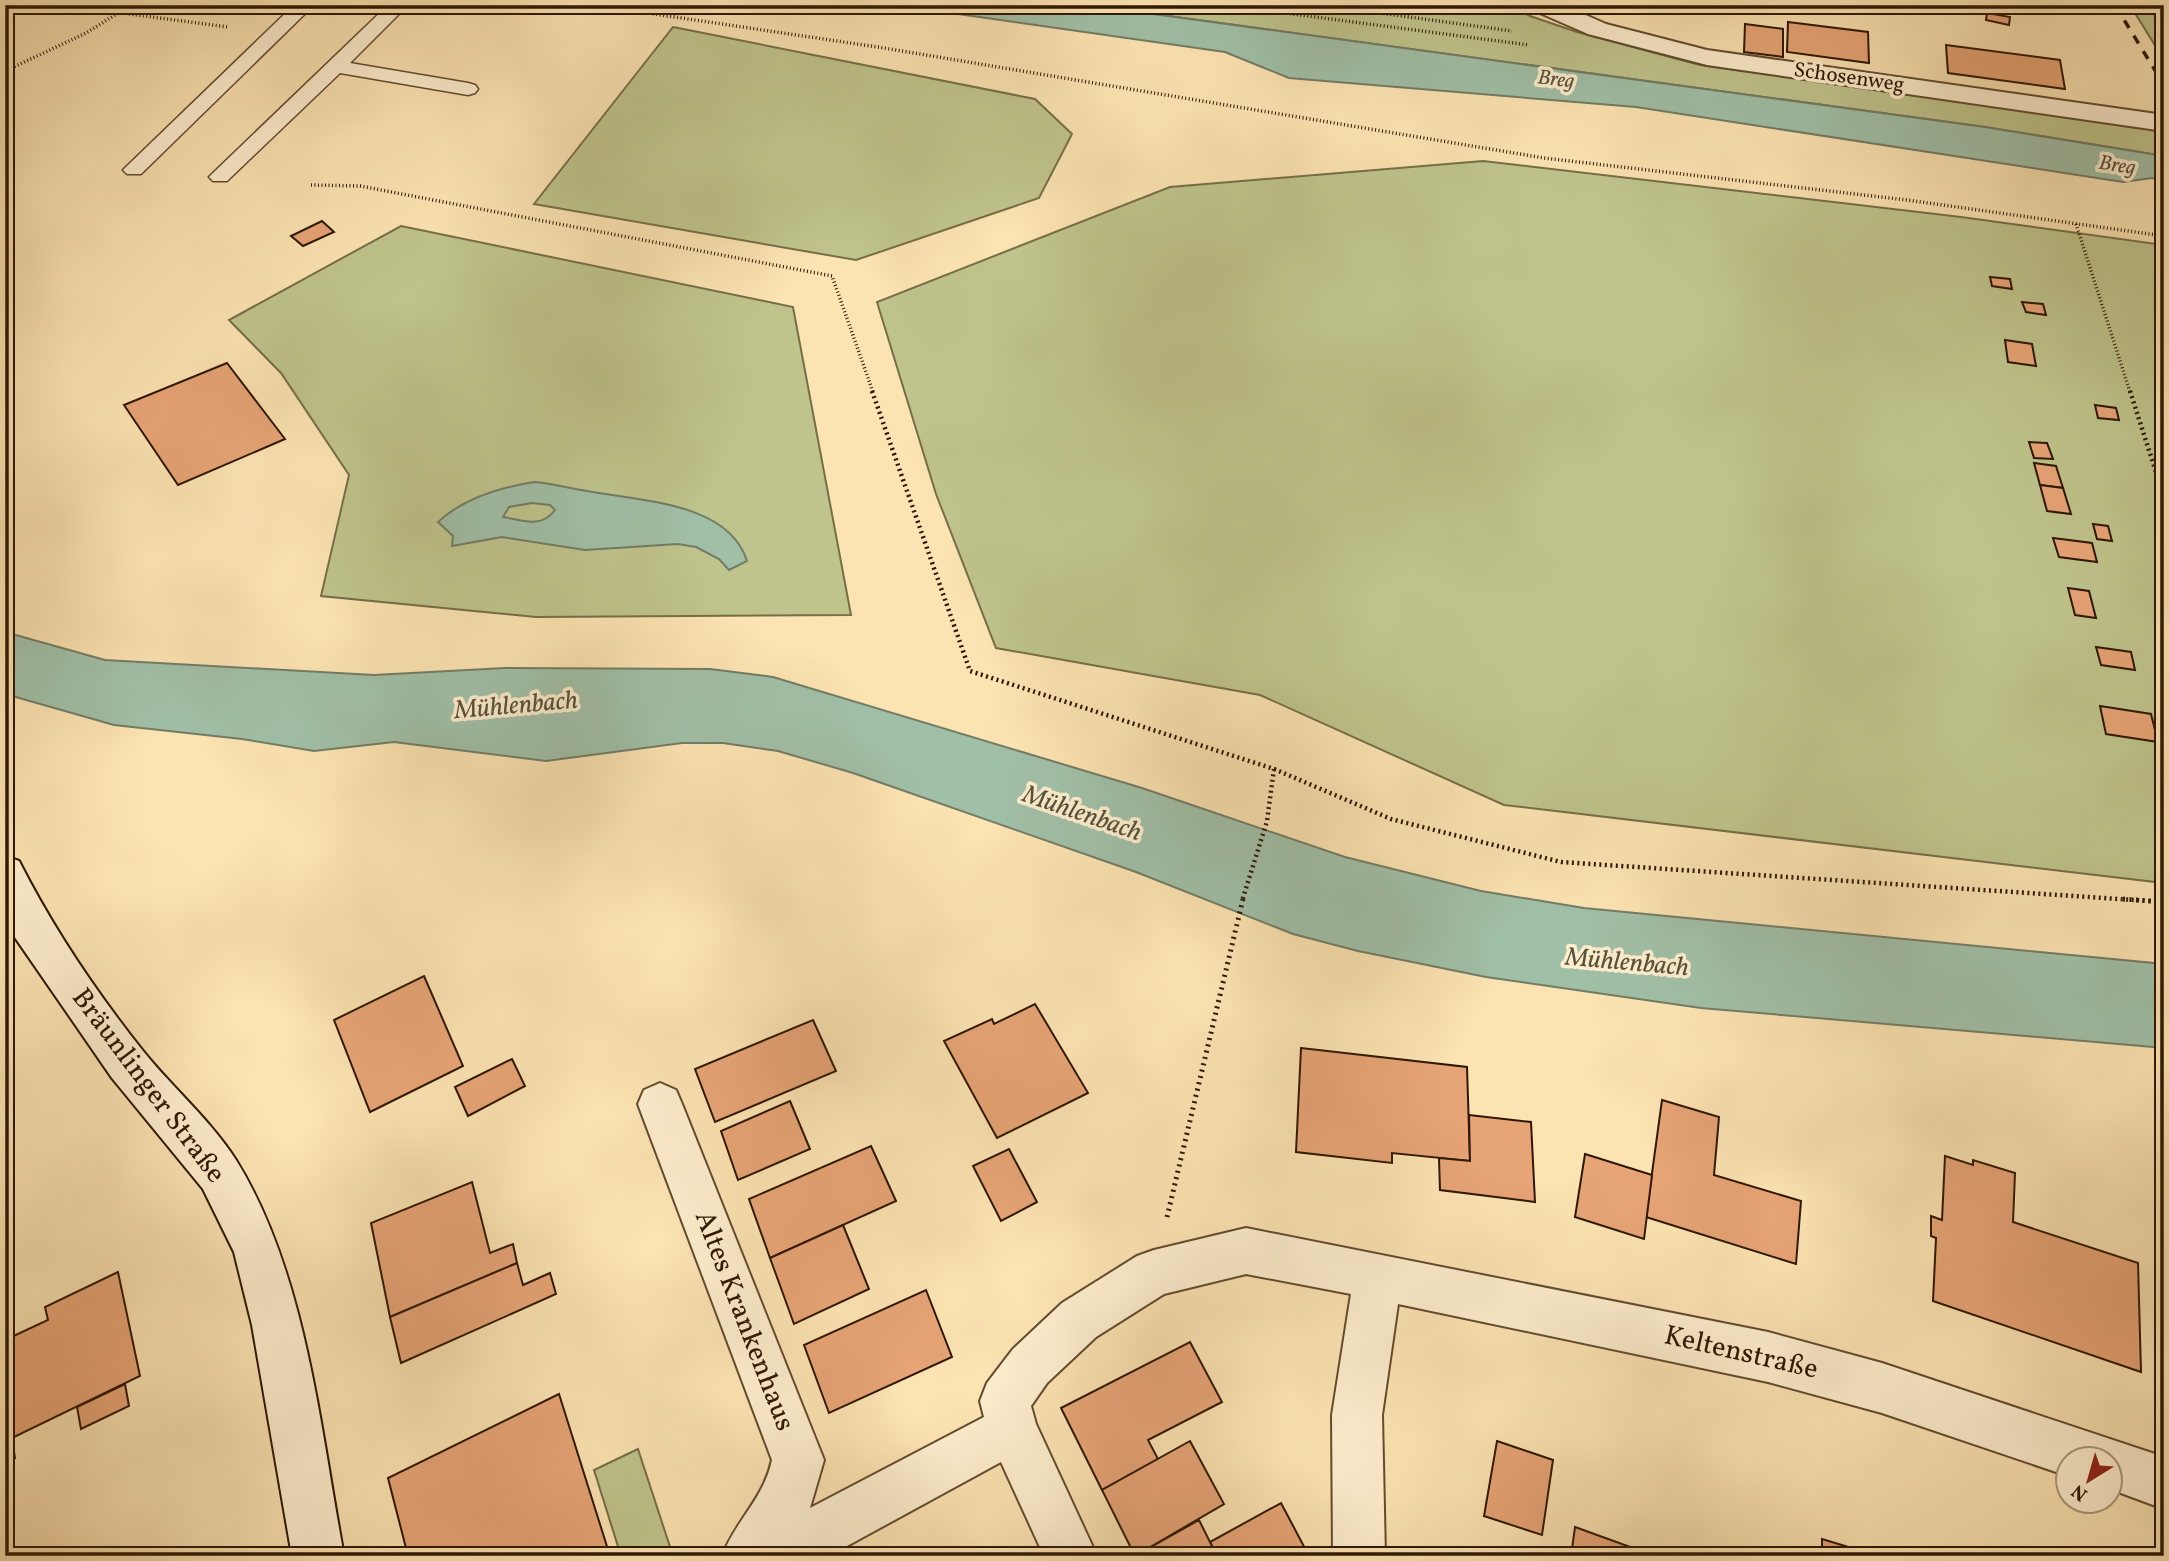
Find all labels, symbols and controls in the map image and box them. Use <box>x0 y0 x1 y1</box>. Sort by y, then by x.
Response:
street label: Schosenweg <box>1792 56 1906 100</box>
water label: Breg <box>1536 63 1576 97</box>
water label: Breg <box>2097 149 2137 183</box>
water label: Mühlenbach <box>452 683 579 729</box>
water label: Mühlenbach <box>1017 776 1147 851</box>
water label: Mühlenbach <box>1563 940 1690 986</box>
street label: Bräunlinger Straße <box>62 980 234 1192</box>
street label: Altes Krankenhaus <box>684 1205 804 1437</box>
street label: Keltenstraße <box>1660 1316 1822 1390</box>
north arrow <box>2054 1446 2124 1516</box>
text: N <box>2066 1477 2093 1507</box>

